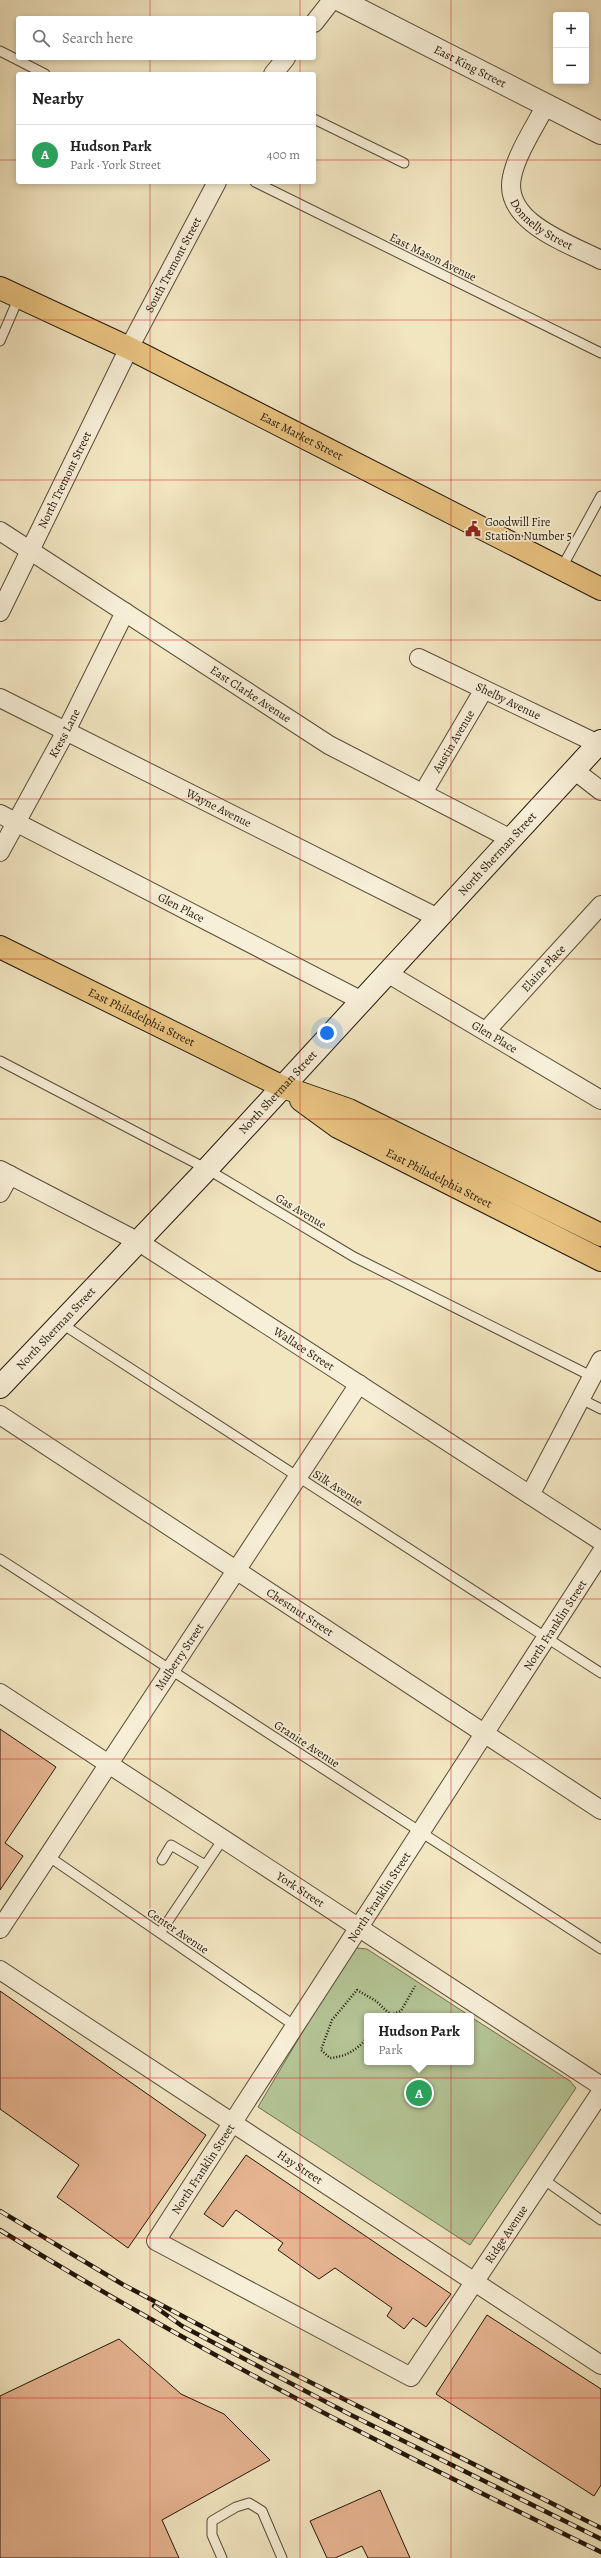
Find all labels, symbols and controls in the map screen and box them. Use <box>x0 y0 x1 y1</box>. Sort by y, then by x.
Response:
map controls <box>553 12 589 84</box>
button: + <box>553 12 589 48</box>
search box <box>16 16 316 60</box>
icon: search <box>30 27 52 49</box>
text: Search here <box>62 28 133 48</box>
street label: East King Street <box>431 41 509 91</box>
button: − <box>553 48 589 84</box>
text: Nearby <box>32 87 83 110</box>
text: Hudson Park <box>70 136 152 156</box>
text: A <box>41 146 49 163</box>
text: 400 m <box>267 146 300 163</box>
text: Park · York Street <box>70 156 161 173</box>
street label: Donnelly Street <box>506 196 575 254</box>
street label: South Tremont Street <box>141 214 205 315</box>
street label: East Mason Avenue <box>387 229 479 285</box>
street label: East Market Street <box>257 408 346 464</box>
street label: North Tremont Street <box>34 429 95 531</box>
place label: Goodwill Fire Station Number 5 <box>485 514 572 544</box>
public building icon: Goodwill Fire Station Number 5 <box>464 520 482 538</box>
street label: East Clarke Avenue <box>207 662 294 726</box>
street label: Shelby Avenue <box>473 678 543 723</box>
street label: Kress Lane <box>45 706 84 761</box>
street label: Austin Avenue <box>428 707 478 776</box>
street label: Wayne Avenue <box>183 784 254 831</box>
street label: North Sherman Street <box>454 808 540 899</box>
street label: Glen Place <box>155 889 207 926</box>
street label: Elaine Place <box>518 941 569 995</box>
street label: East Philadelphia Street <box>86 984 198 1050</box>
street label: Glen Place <box>469 1017 520 1057</box>
your location <box>317 1023 337 1043</box>
street label: North Sherman Street <box>235 1047 320 1138</box>
street label: East Philadelphia Street <box>383 1145 495 1212</box>
street label: Gas Avenue <box>273 1190 329 1232</box>
street label: North Sherman Street <box>13 1283 99 1373</box>
street label: Wallace Street <box>270 1323 338 1374</box>
street label: Silk Avenue <box>310 1466 366 1510</box>
street label: North Franklin Street <box>520 1577 590 1673</box>
street label: Chestnut Street <box>263 1584 337 1640</box>
street label: Mulberry Street <box>151 1620 207 1694</box>
street label: Granite Avenue <box>271 1717 343 1771</box>
street label: North Franklin Street <box>344 1849 414 1945</box>
street label: York Street <box>272 1867 328 1911</box>
street label: Center Avenue <box>144 1904 212 1958</box>
popup <box>364 2013 474 2065</box>
text: Hudson Park <box>378 2021 460 2041</box>
text: Park <box>378 2041 403 2058</box>
pin: A <box>406 2078 432 2108</box>
street label: North Franklin Street <box>168 2121 238 2217</box>
street label: Hay Street <box>274 2146 326 2188</box>
street label: Ridge Avenue <box>481 2202 531 2266</box>

